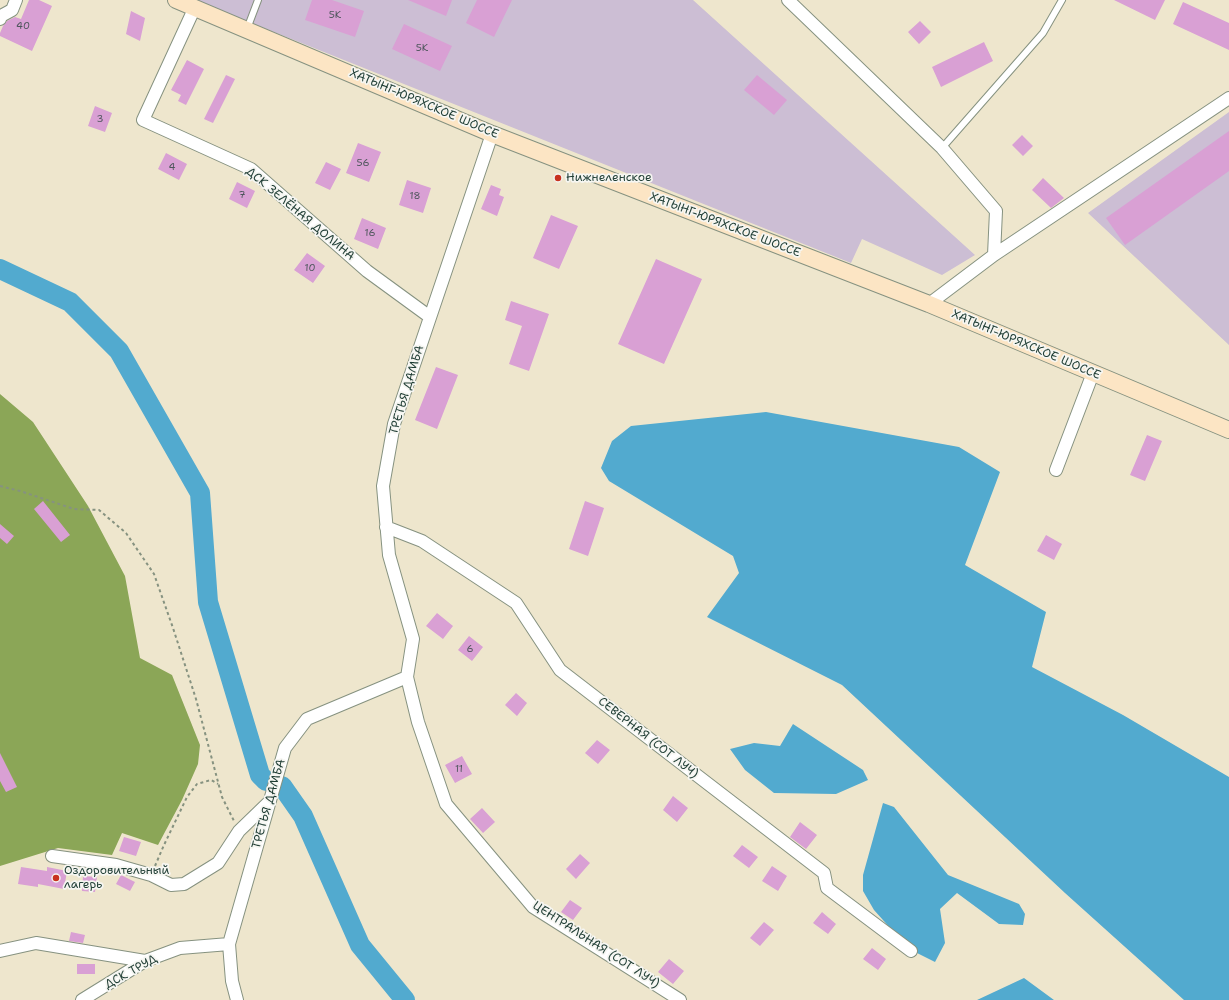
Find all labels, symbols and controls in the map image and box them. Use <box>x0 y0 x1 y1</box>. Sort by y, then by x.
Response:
house number: 5К <box>329 9 341 21</box>
house number: 40 <box>16 20 30 32</box>
house number: 5К <box>416 42 428 54</box>
street label: ХАТЫНГ-ЮРЯХСКОЕ ШОССЕ <box>347 66 501 142</box>
house number: 3 <box>97 113 103 125</box>
house number: 56 <box>357 157 369 169</box>
house number: 4 <box>169 161 175 173</box>
street label: ДСК ЗЕЛЁНАЯ ДОЛИНА <box>243 164 357 264</box>
place label: Нижнеленское <box>566 171 652 185</box>
marker: Нижнеленское <box>553 173 563 183</box>
house number: 7 <box>239 189 245 201</box>
house number: 18 <box>409 190 421 202</box>
street label: ХАТЫНГ-ЮРЯХСКОЕ ШОССЕ <box>648 190 802 260</box>
house number: 16 <box>365 227 375 239</box>
house number: 10 <box>305 262 315 274</box>
street label: ХАТЫНГ-ЮРЯХСКОЕ ШОССЕ <box>949 307 1103 383</box>
street label: ТРЕТЬЯ ДАМБА <box>387 344 427 436</box>
house number: 6 <box>467 643 473 655</box>
street label: СЕВЕРНАЯ (СОТ ЛУЧ) <box>595 694 701 782</box>
street label: ТРЕТЬЯ ДАМБА <box>249 757 289 851</box>
house number: 11 <box>455 763 463 775</box>
place label: Оздоровительный лагерь <box>64 864 169 892</box>
marker: Оздоровительный лагерь <box>51 873 61 883</box>
street label: ЦЕНТРАЛЬНАЯ (СОТ ЛУЧ) <box>530 899 662 991</box>
street label: ДСК ТРУД <box>102 952 160 992</box>

